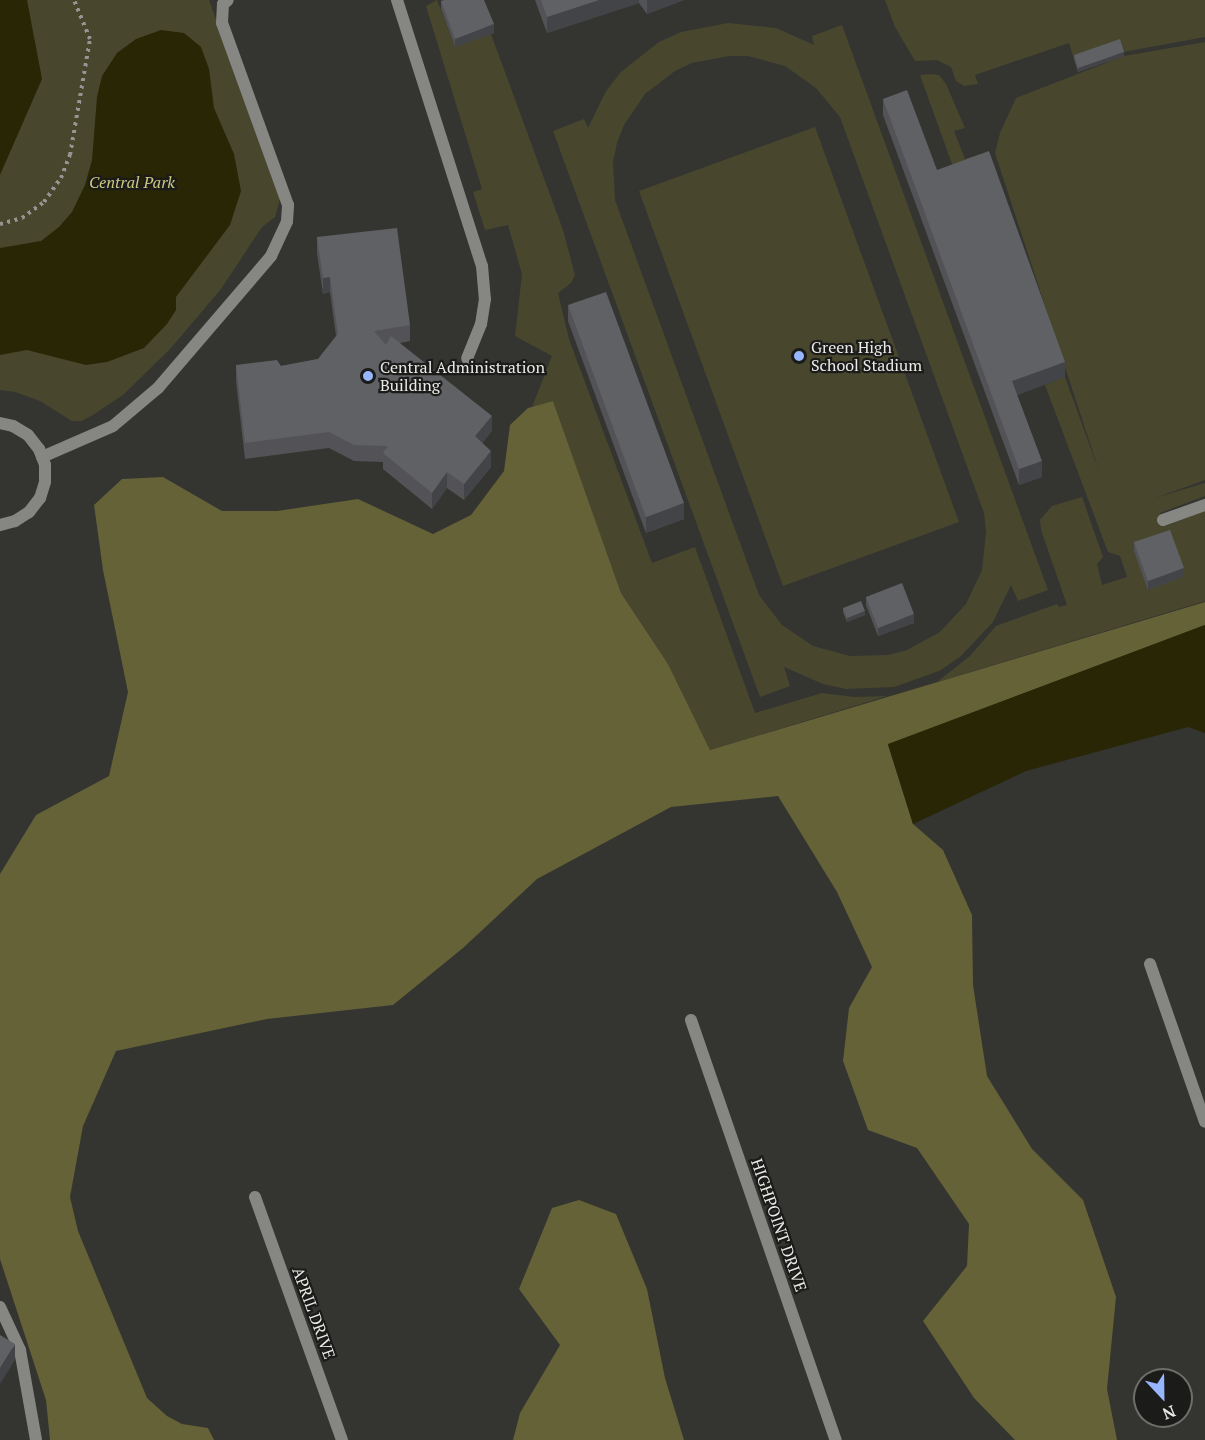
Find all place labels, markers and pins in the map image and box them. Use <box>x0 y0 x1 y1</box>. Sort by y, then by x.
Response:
place label: Green High School Stadium <box>811 337 922 375</box>
marker: Green High School Stadium <box>792 349 806 363</box>
place label: Central Administration Building <box>380 357 545 395</box>
marker: Central Administration Building <box>361 369 375 383</box>

